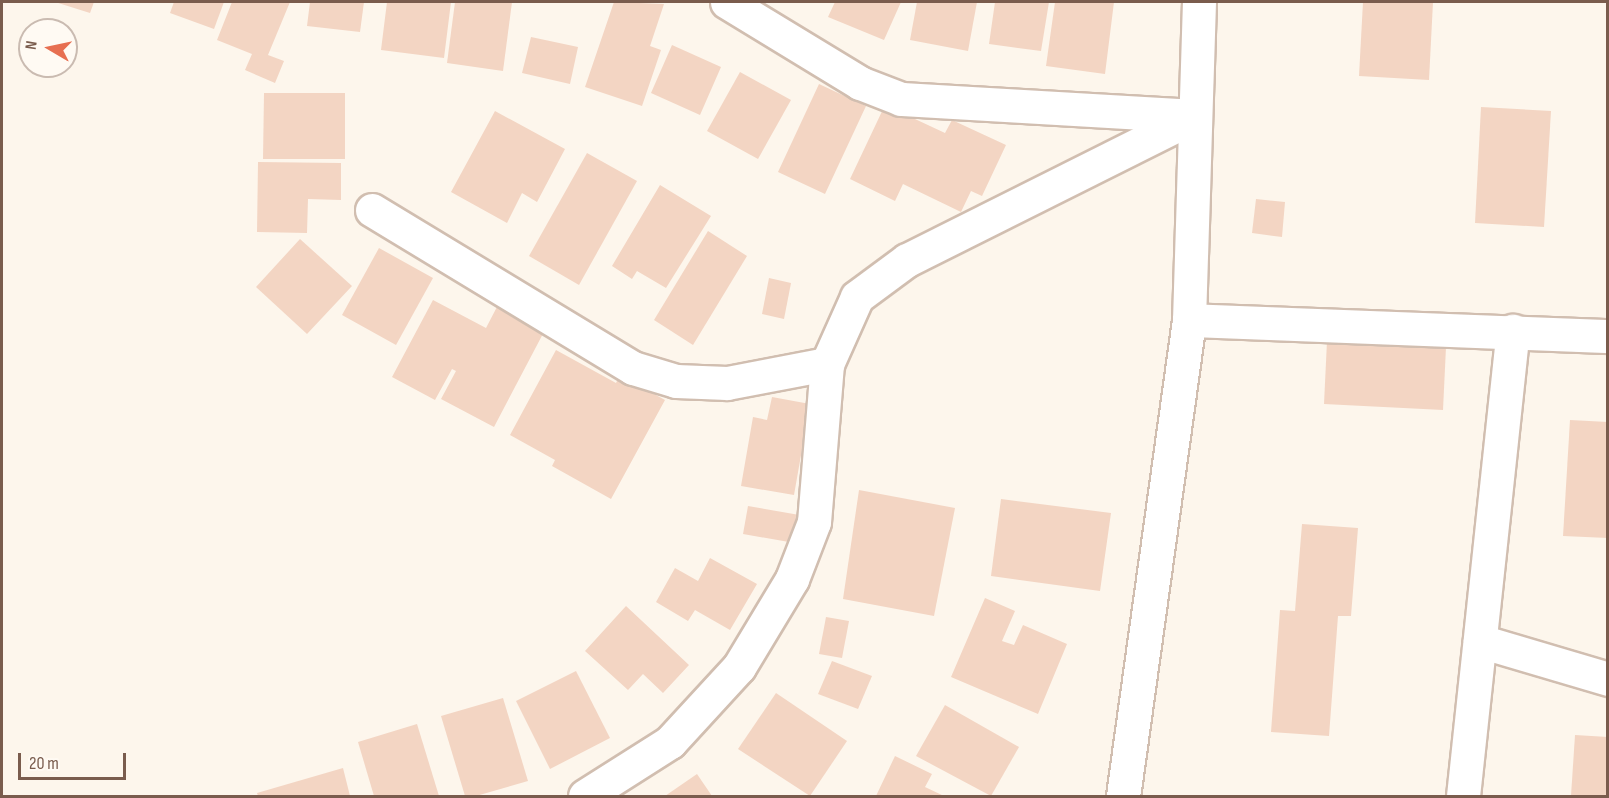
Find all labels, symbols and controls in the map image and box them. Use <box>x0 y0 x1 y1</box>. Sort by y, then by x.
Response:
north arrow <box>18 18 78 78</box>
text: N <box>22 40 42 51</box>
scale bar <box>21 741 129 779</box>
text: 20 m <box>29 753 59 774</box>

